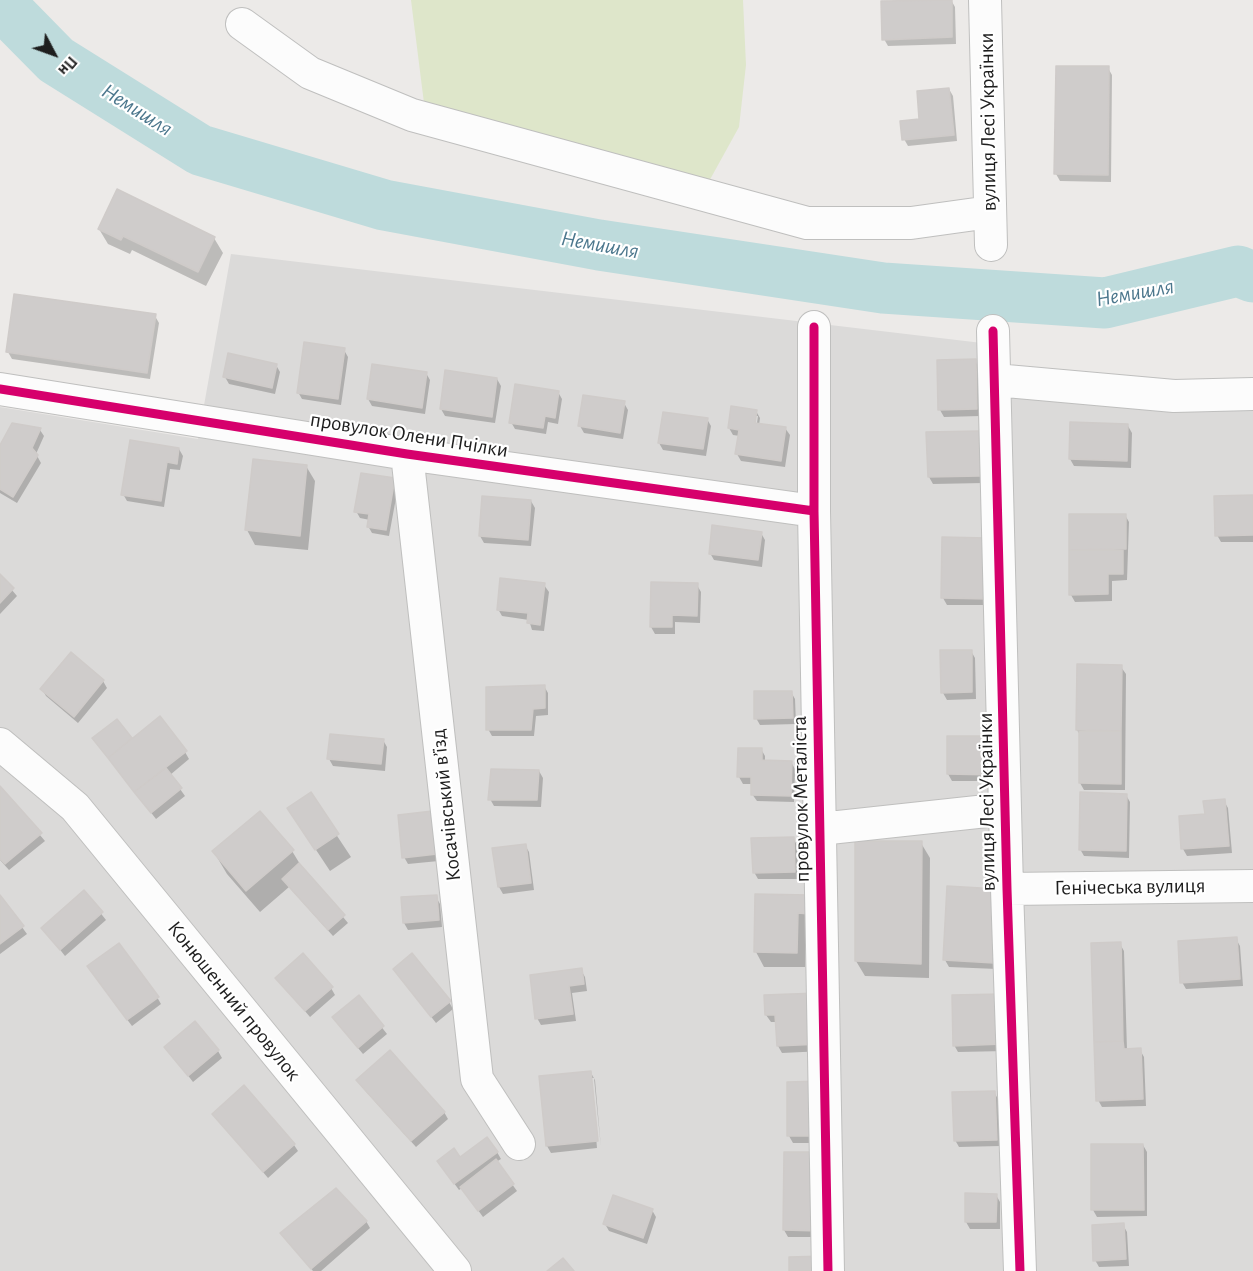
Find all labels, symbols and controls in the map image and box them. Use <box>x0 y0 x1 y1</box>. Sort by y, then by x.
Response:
north arrow <box>24 24 84 84</box>
street label: вулиця Лесі Українки <box>974 32 1002 212</box>
text: Пн <box>55 53 80 78</box>
water label: Немишля <box>97 78 177 142</box>
water label: Немишля <box>559 225 641 265</box>
water label: Немишля <box>1094 273 1176 313</box>
street label: провулок Олени Пчілки <box>308 407 510 463</box>
street label: вулиця Лесі Українки <box>973 712 1001 892</box>
street label: провулок Металіста <box>787 715 815 883</box>
street label: Косачівський в’їзд <box>425 728 467 882</box>
street label: Генічеська вулиця <box>1054 873 1206 901</box>
street label: Конюшенний провулок <box>162 916 306 1086</box>

